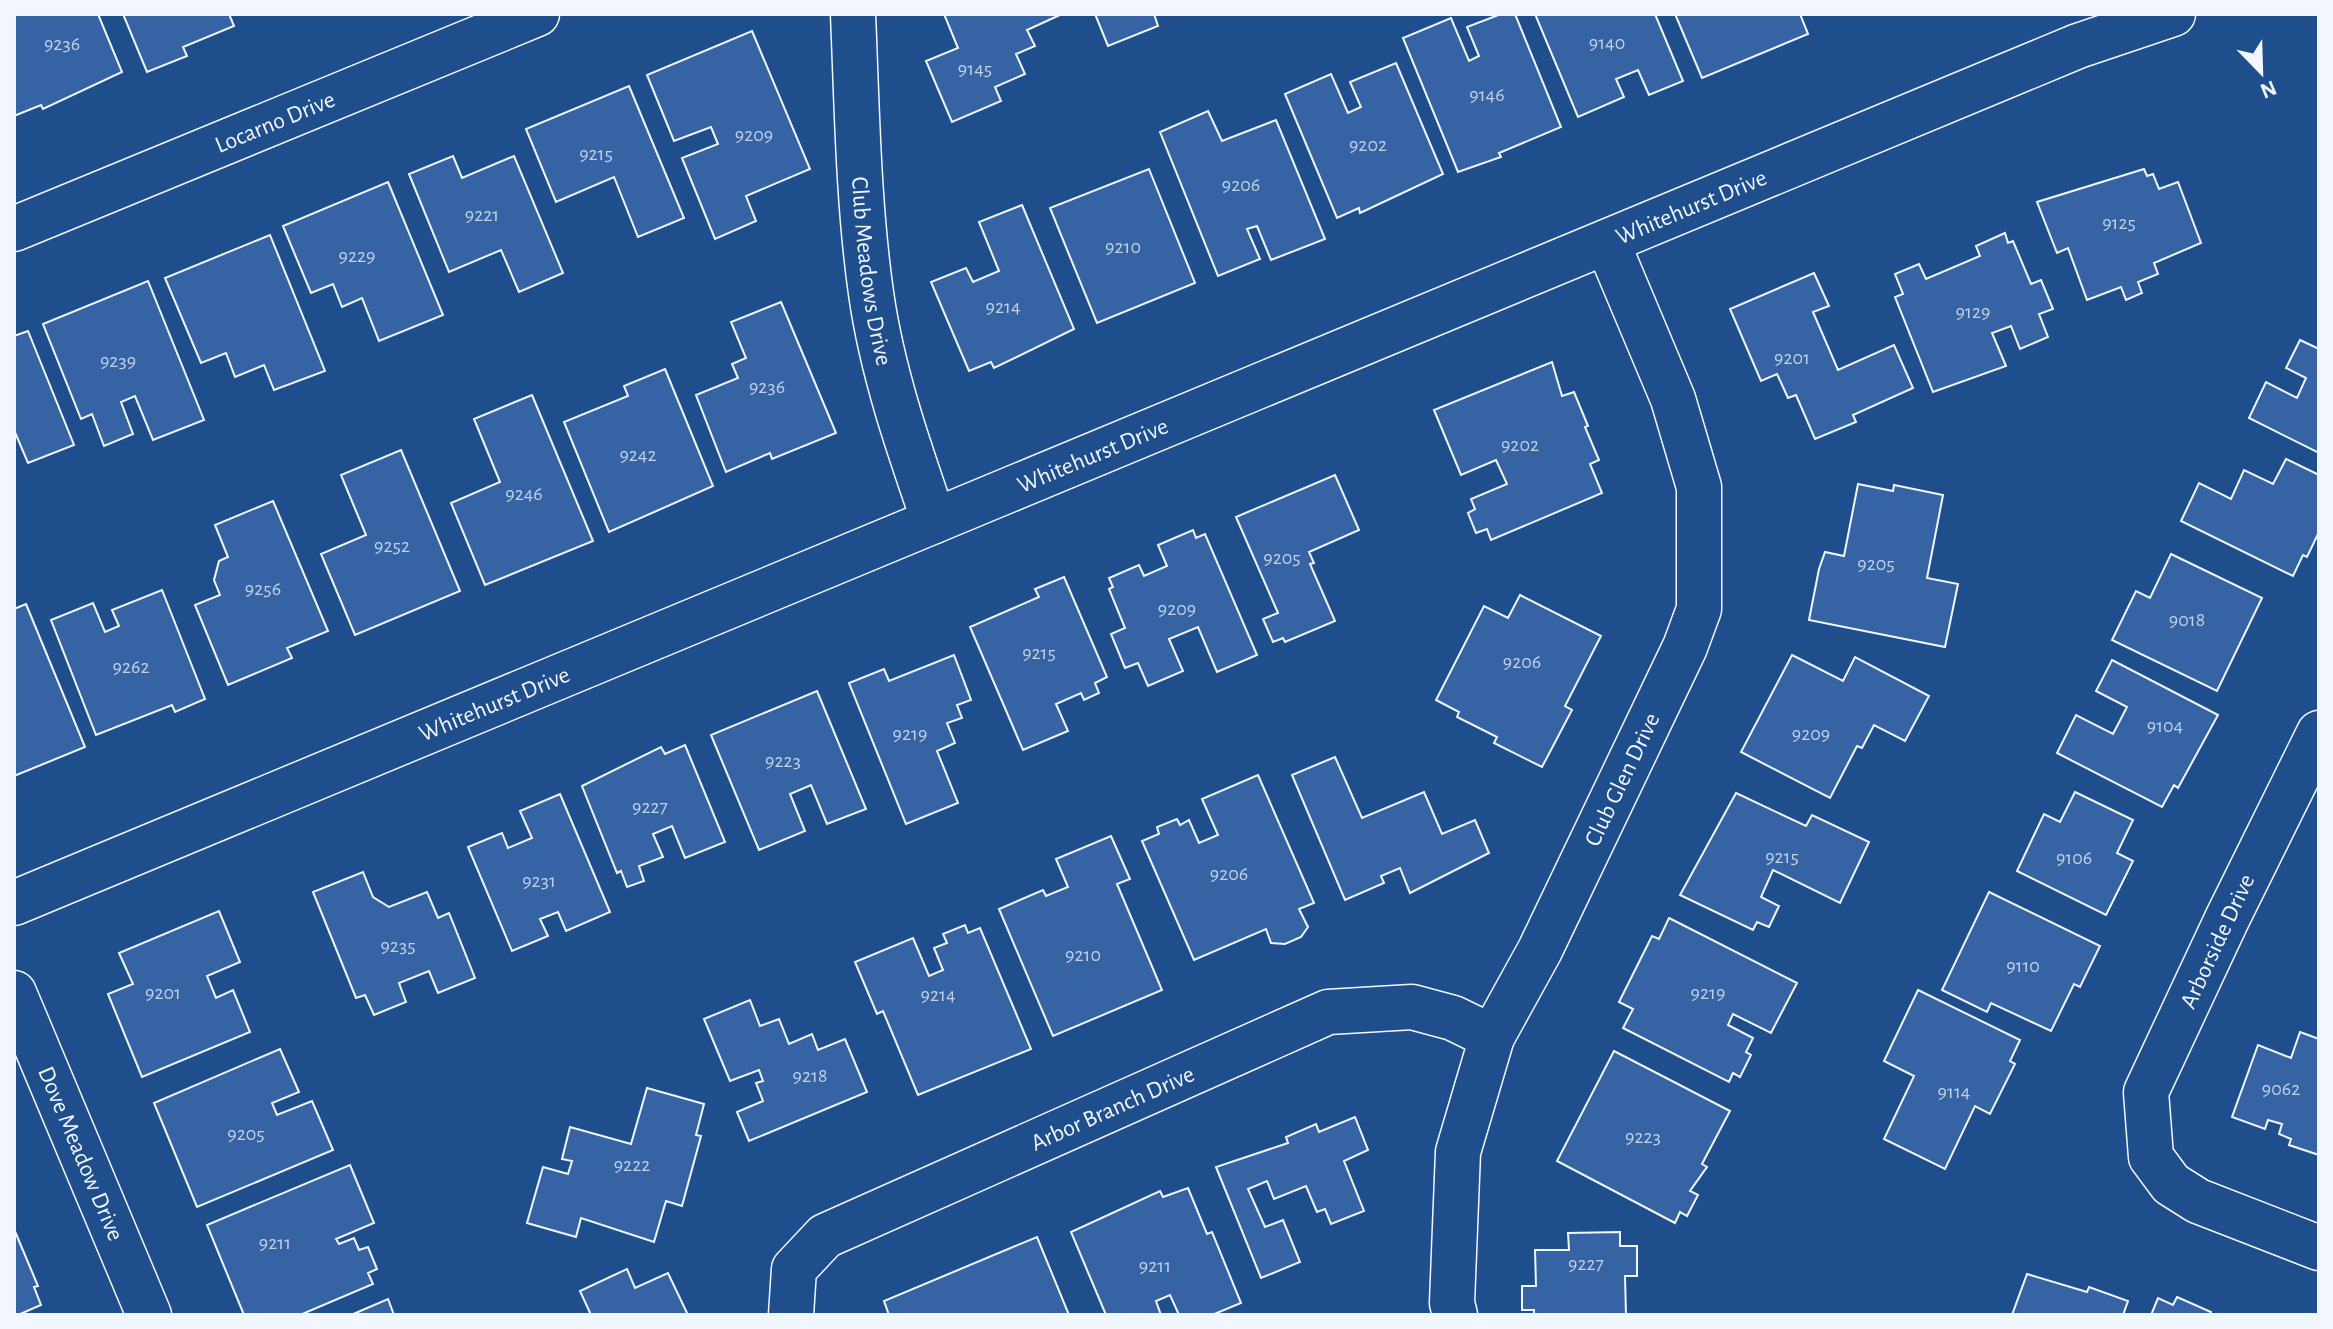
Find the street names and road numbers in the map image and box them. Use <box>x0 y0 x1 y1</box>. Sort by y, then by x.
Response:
street label: Locarno Drive <box>212 87 339 158</box>
street label: Whitehurst Drive <box>1613 166 1770 249</box>
street label: Club Meadows Drive <box>847 176 896 368</box>
street label: Whitehurst Drive <box>1014 414 1172 498</box>
street label: Whitehurst Drive <box>416 663 573 746</box>
street label: Club Glen Drive <box>1581 709 1665 850</box>
street label: Arborside Drive <box>2176 871 2259 1012</box>
street label: Arbor Branch Drive <box>1027 1062 1198 1156</box>
street label: Dove Meadow Drive <box>33 1063 127 1244</box>

